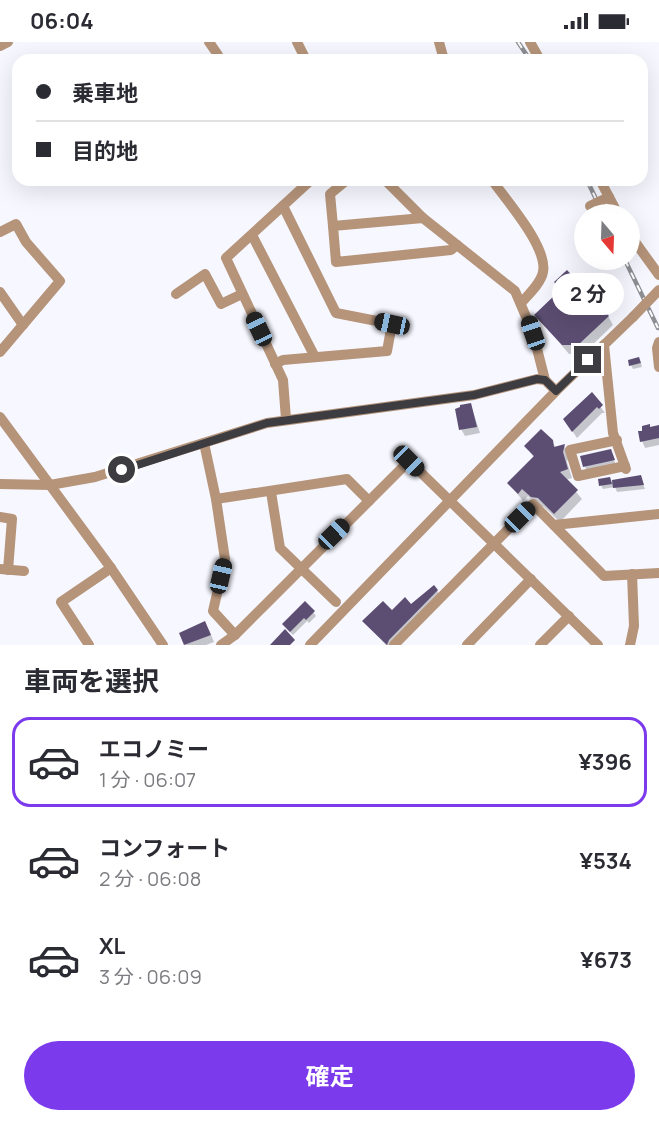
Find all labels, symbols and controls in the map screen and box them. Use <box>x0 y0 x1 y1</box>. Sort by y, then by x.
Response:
text: 06:04 <box>30 6 94 36</box>
text: 乗車地 <box>72 78 138 108</box>
text: 目的地 <box>72 136 138 166</box>
north arrow <box>574 204 640 270</box>
map controls <box>574 204 640 270</box>
callout: 2 分 <box>552 273 624 315</box>
text: 2 分 <box>570 280 606 307</box>
car <box>243 309 275 349</box>
car <box>373 311 411 337</box>
car <box>519 313 547 353</box>
route end <box>574 346 601 373</box>
car <box>390 442 428 480</box>
route start <box>108 456 135 483</box>
car <box>501 498 539 536</box>
car <box>315 515 353 553</box>
car <box>208 556 234 596</box>
text: 車両を選択 <box>24 662 159 699</box>
text: エコノミー <box>99 734 209 764</box>
icon: car <box>27 735 81 789</box>
text: ¥396 <box>578 747 632 777</box>
text: 1 分 · 06:07 <box>99 766 196 793</box>
text: コンフォート <box>99 833 230 863</box>
icon: car <box>27 834 81 888</box>
text: ¥534 <box>579 846 632 876</box>
text: 2 分 · 06:08 <box>99 865 201 892</box>
text: XL <box>99 931 125 961</box>
icon: car <box>27 933 81 987</box>
text: ¥673 <box>580 945 632 975</box>
text: 3 分 · 06:09 <box>99 963 202 990</box>
button: 確定 <box>24 1041 635 1110</box>

